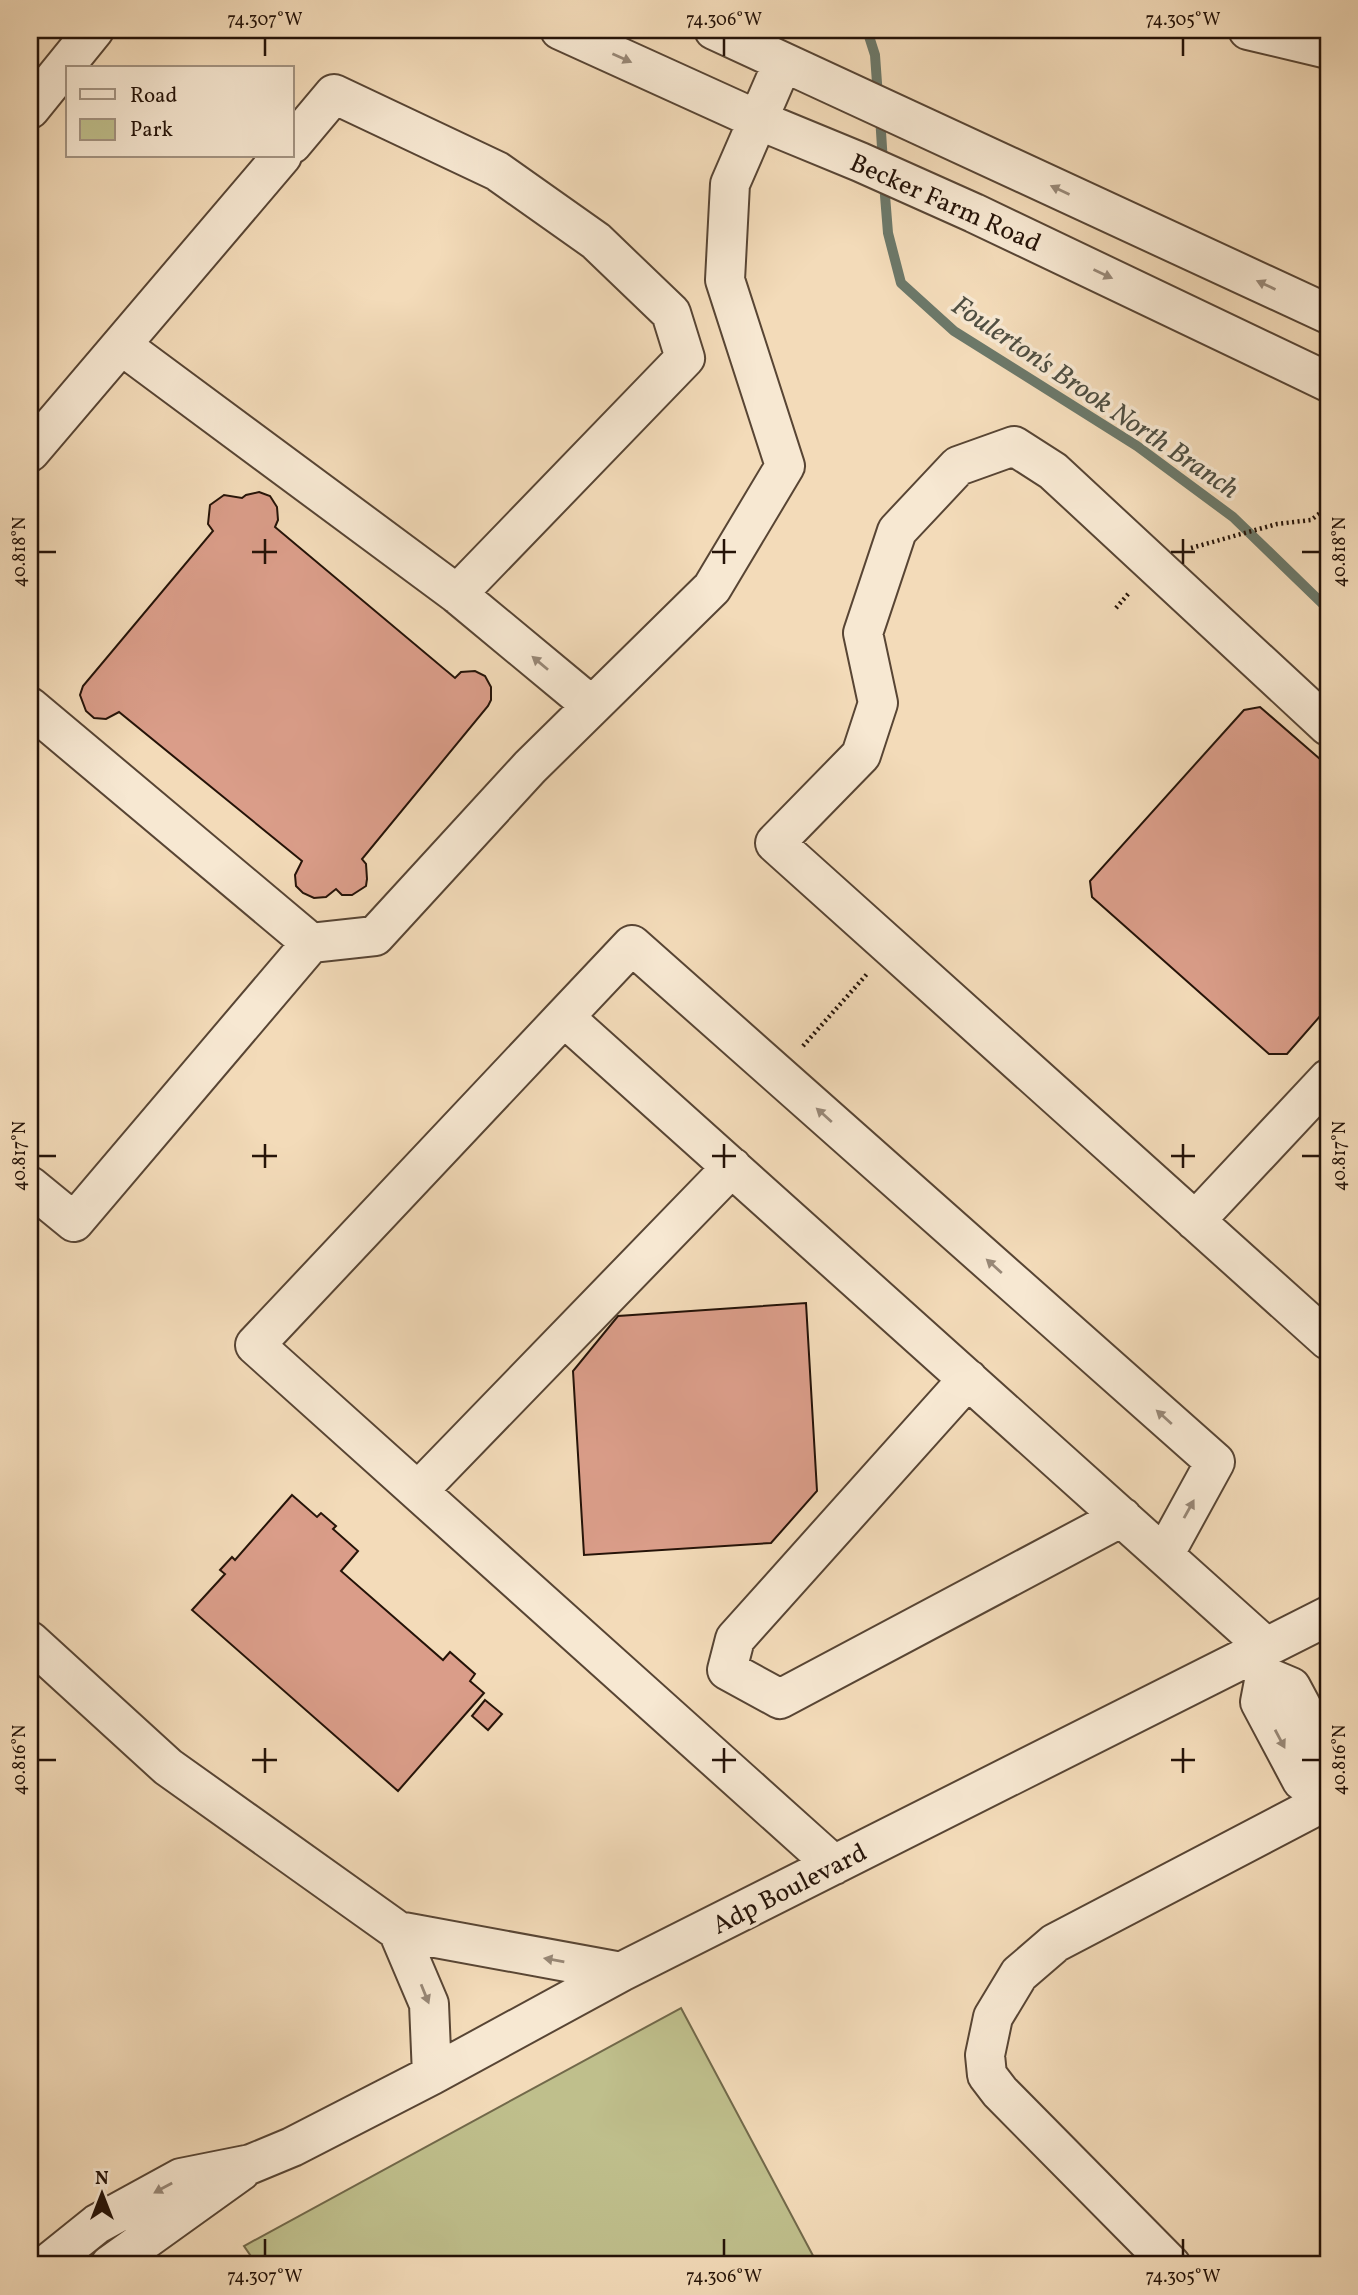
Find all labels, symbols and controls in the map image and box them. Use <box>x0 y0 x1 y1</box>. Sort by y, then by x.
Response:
text: 74.307°W <box>227 8 303 33</box>
text: 74.306°W <box>686 8 762 33</box>
text: 74.305°W <box>1145 8 1221 33</box>
one-way arrow <box>612 52 632 64</box>
legend <box>66 66 294 158</box>
text: Road <box>130 82 177 111</box>
text: Park <box>130 116 173 145</box>
street label: Becker Farm Road <box>844 146 1046 262</box>
one-way arrow <box>1050 184 1070 196</box>
one-way arrow <box>1093 269 1113 280</box>
one-way arrow <box>1256 279 1276 291</box>
water label: Foulerton's Brook North Branch <box>943 287 1246 509</box>
text: 40.818°N <box>8 517 33 587</box>
text: 40.818°N <box>1328 517 1353 587</box>
one-way arrow <box>531 655 549 671</box>
one-way arrow <box>815 1108 832 1123</box>
text: 40.817°N <box>8 1121 33 1191</box>
text: 40.817°N <box>1328 1121 1353 1191</box>
one-way arrow <box>985 1258 1003 1274</box>
one-way arrow <box>1155 1409 1173 1425</box>
one-way arrow <box>1183 1499 1195 1518</box>
text: 40.816°N <box>8 1725 33 1795</box>
text: 40.816°N <box>1328 1725 1353 1795</box>
one-way arrow <box>1274 1729 1285 1749</box>
street label: Adp Boulevard <box>706 1835 874 1944</box>
one-way arrow <box>543 1954 565 1965</box>
one-way arrow <box>419 1984 430 2005</box>
north arrow <box>66 2158 136 2228</box>
text: N <box>95 2166 109 2192</box>
one-way arrow <box>153 2182 172 2194</box>
text: 74.307°W <box>227 2265 303 2290</box>
text: 74.306°W <box>686 2265 762 2290</box>
text: 74.305°W <box>1145 2265 1221 2290</box>

